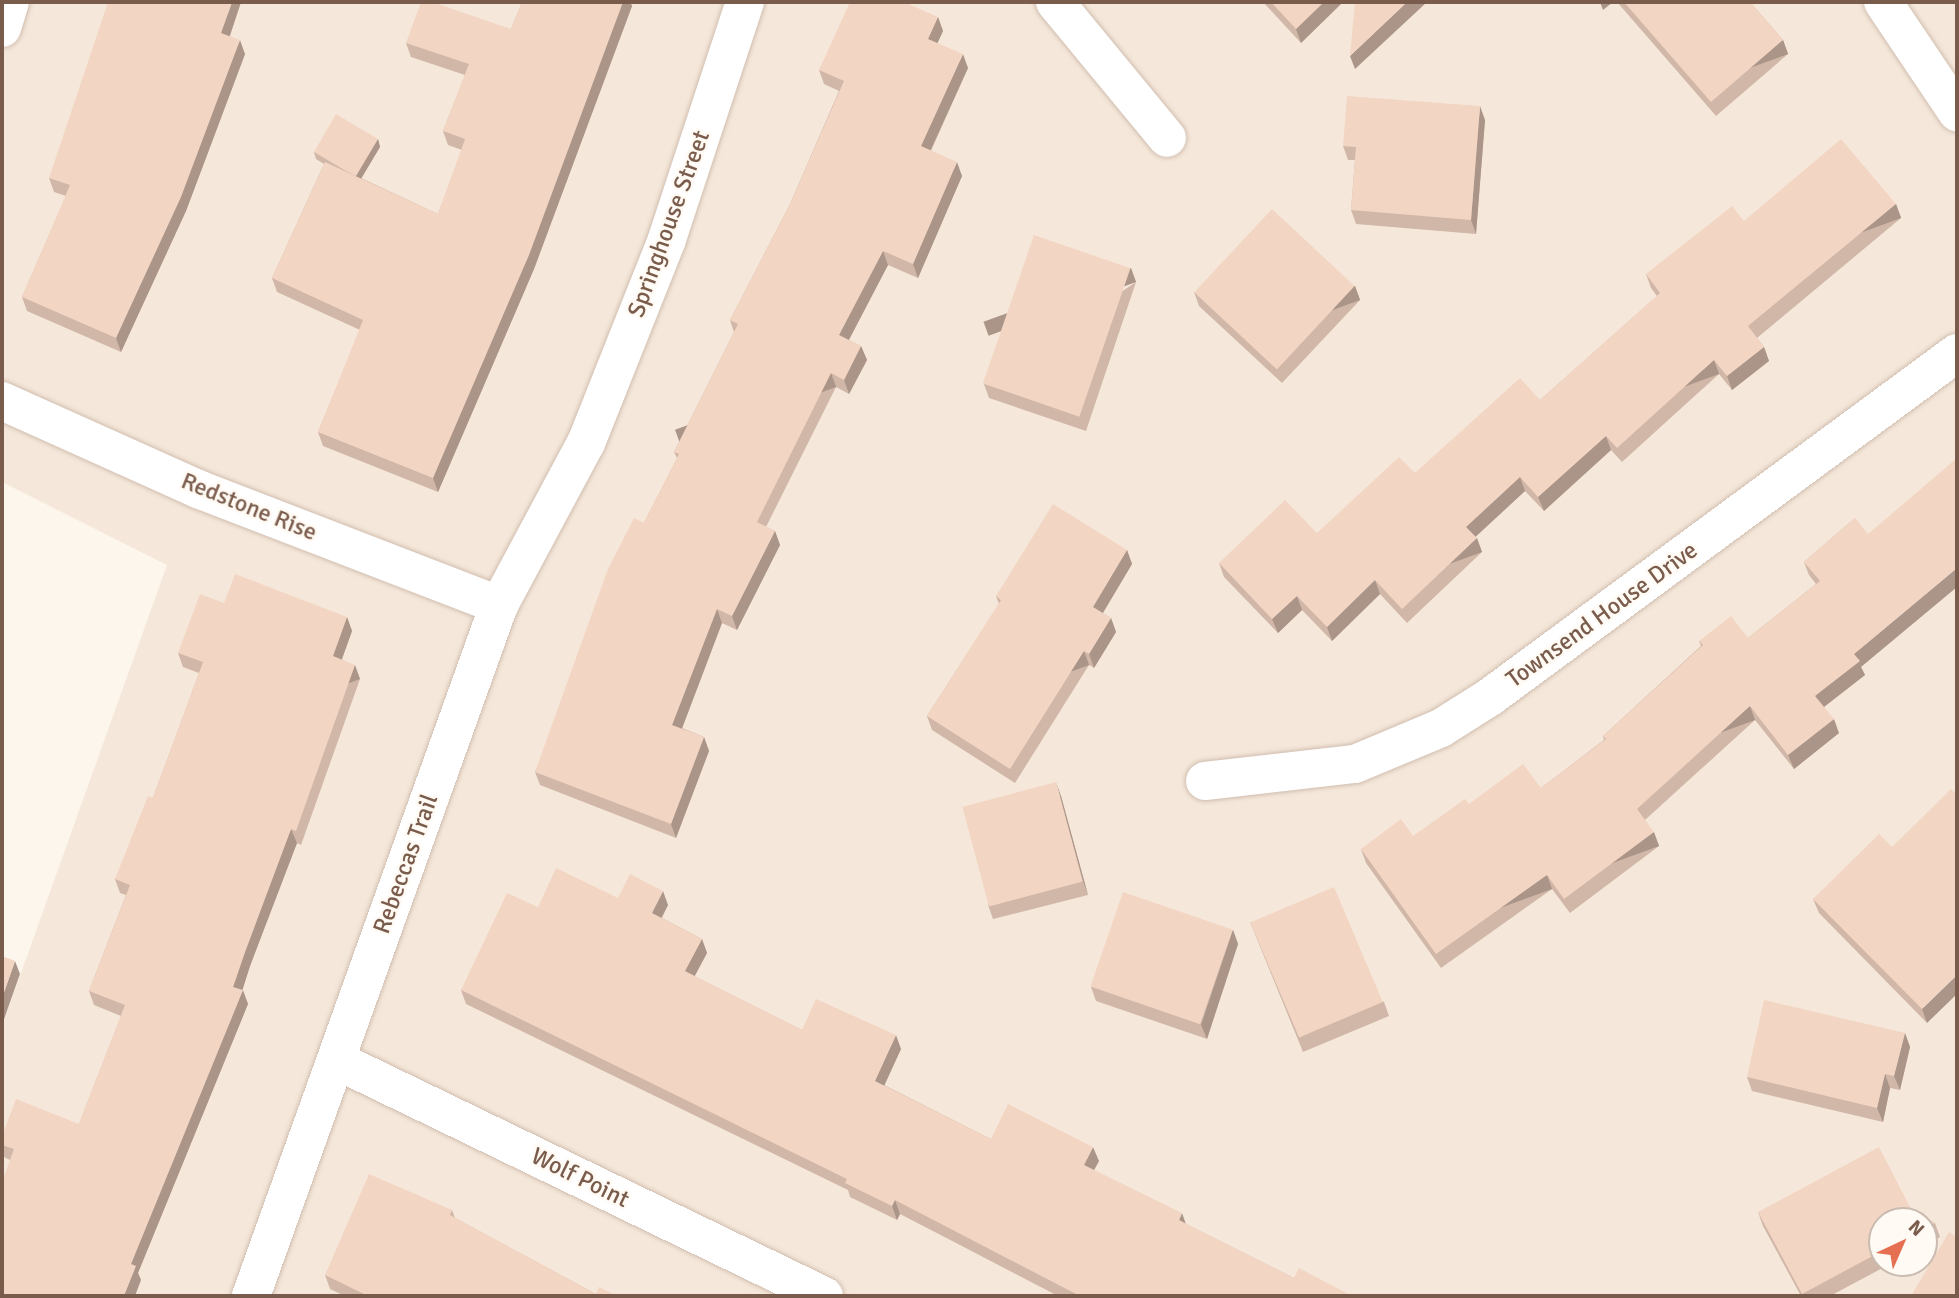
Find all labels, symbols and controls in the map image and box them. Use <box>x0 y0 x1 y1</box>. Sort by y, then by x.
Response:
street label: Springhouse Street <box>622 127 716 321</box>
street label: Redstone Rise <box>177 467 321 547</box>
street label: Townsend House Drive <box>1501 536 1703 694</box>
street label: Rebeccas Trail <box>367 790 445 938</box>
street label: Wolf Point <box>526 1142 634 1214</box>
north arrow <box>1868 1207 1938 1277</box>
text: N <box>1903 1215 1929 1242</box>

